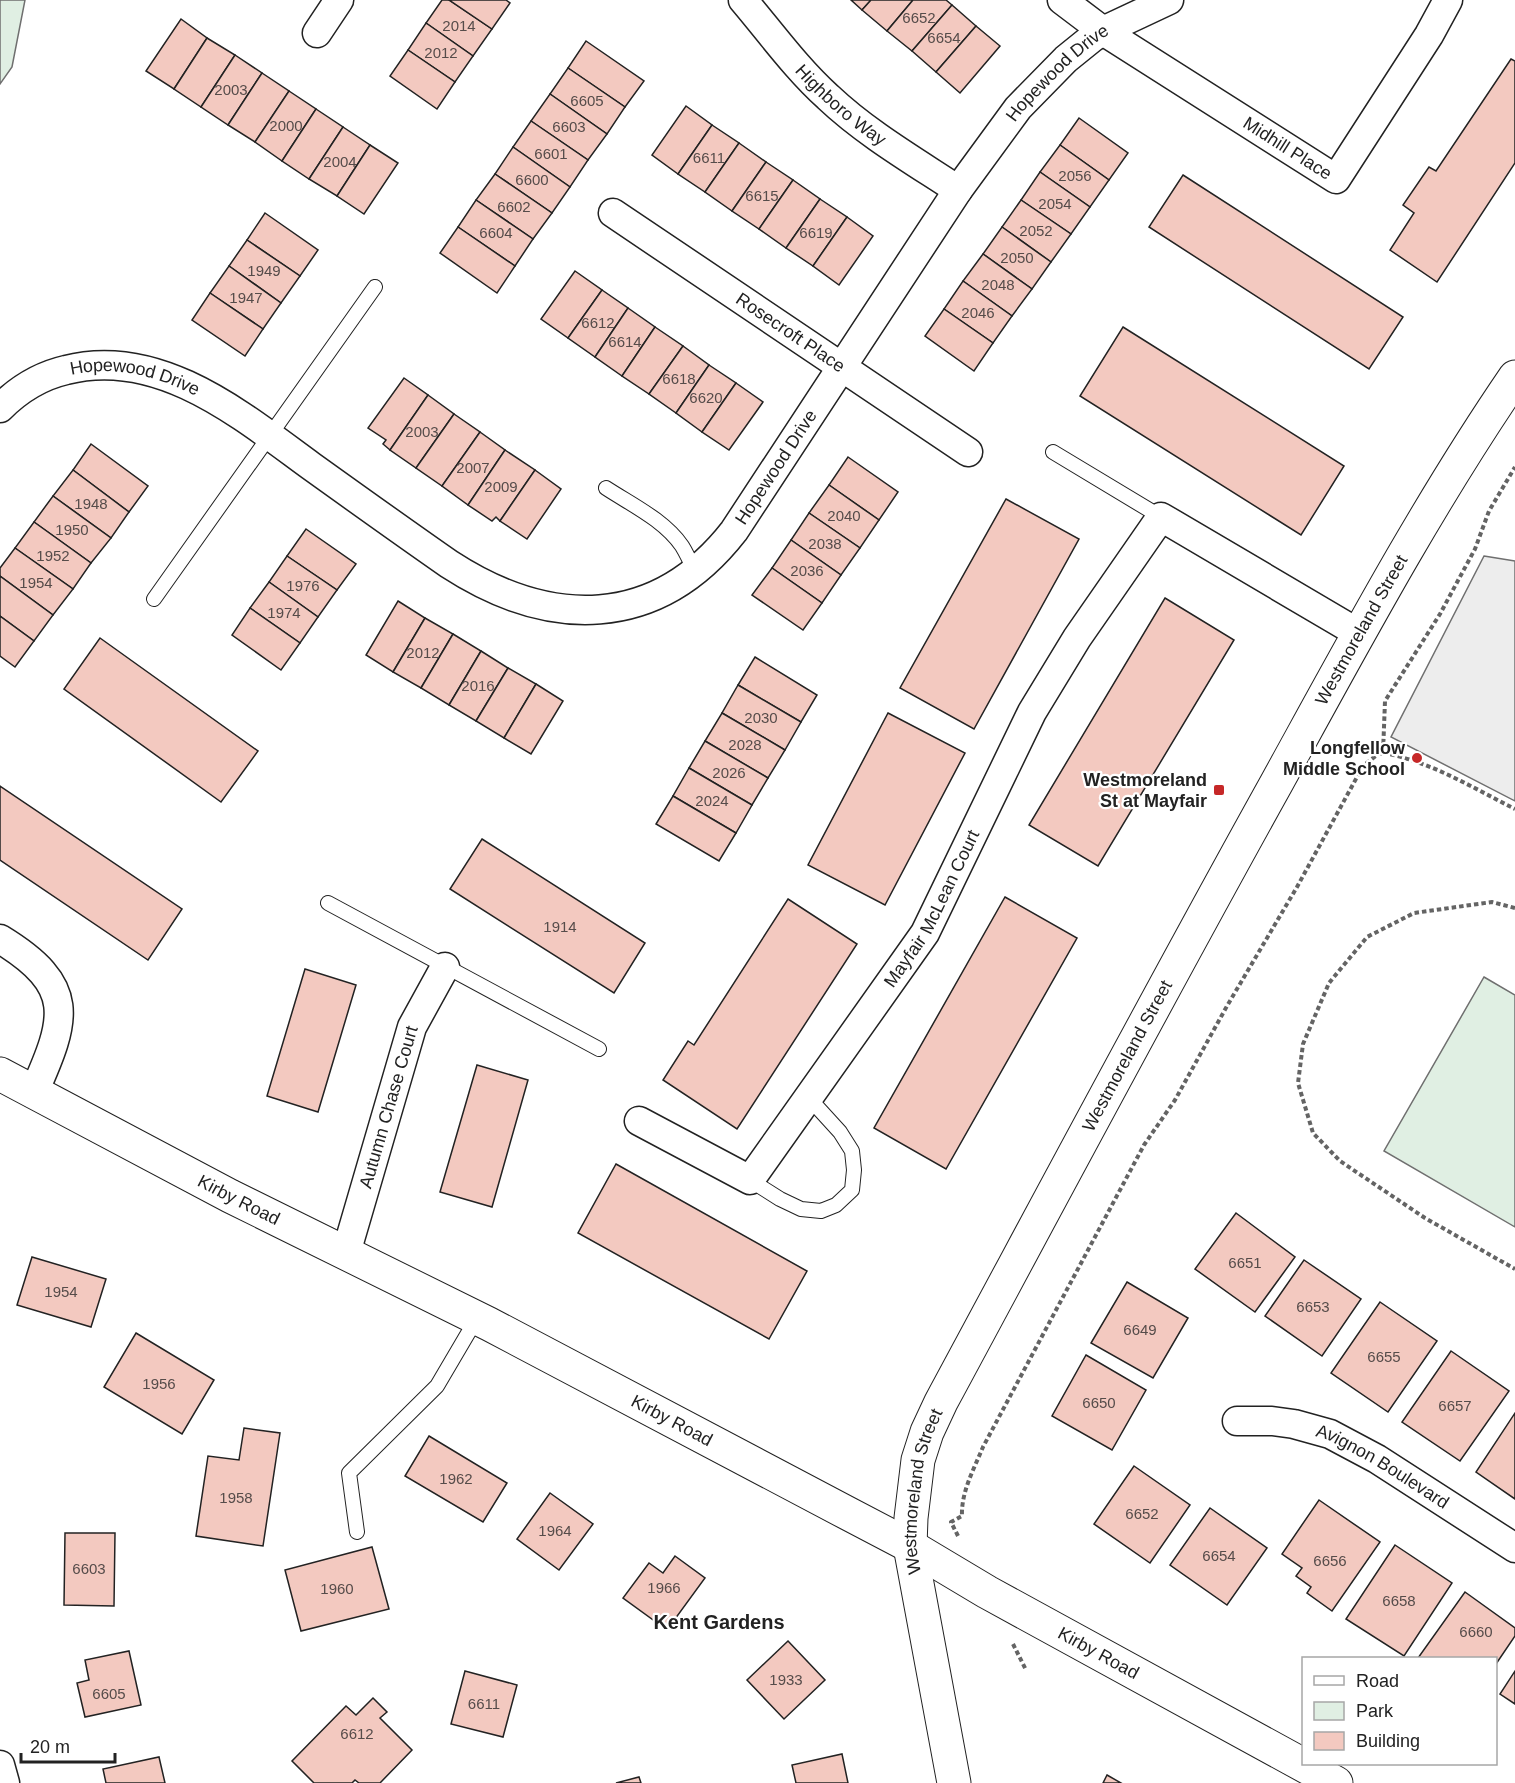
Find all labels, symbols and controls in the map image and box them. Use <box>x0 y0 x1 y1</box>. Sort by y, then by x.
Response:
house number: 6652 <box>902 9 936 26</box>
house number: 2014 <box>442 17 476 34</box>
street label: Hopewood Drive <box>1002 20 1112 125</box>
house number: 6654 <box>927 29 961 46</box>
house number: 2012 <box>424 44 458 61</box>
street label: Highboro Way <box>791 60 890 150</box>
house number: 2003 <box>214 81 248 98</box>
house number: 6605 <box>570 92 604 109</box>
street label: Midhill Place <box>1239 113 1336 184</box>
house number: 2000 <box>269 117 303 134</box>
house number: 6603 <box>552 118 586 135</box>
house number: 6601 <box>534 145 568 162</box>
house number: 6611 <box>693 149 725 166</box>
house number: 2004 <box>323 153 357 170</box>
house number: 2056 <box>1058 167 1092 184</box>
house number: 6600 <box>515 171 549 188</box>
house number: 6615 <box>745 187 779 204</box>
house number: 2054 <box>1038 195 1072 212</box>
house number: 6602 <box>497 198 531 215</box>
house number: 2052 <box>1019 222 1053 239</box>
house number: 6604 <box>479 224 513 241</box>
house number: 6619 <box>799 224 833 241</box>
house number: 2050 <box>1000 249 1034 266</box>
house number: 1949 <box>247 262 281 279</box>
house number: 2048 <box>981 276 1015 293</box>
house number: 1947 <box>229 289 263 306</box>
street label: Rosecroft Place <box>732 289 849 376</box>
house number: 2046 <box>961 304 995 321</box>
house number: 6612 <box>581 314 615 331</box>
house number: 6614 <box>608 333 642 350</box>
street label: Hopewood Drive <box>68 355 203 400</box>
house number: 6618 <box>662 370 696 387</box>
house number: 6620 <box>689 389 723 406</box>
street label: Hopewood Drive <box>731 406 821 528</box>
house number: 2003 <box>405 423 439 440</box>
house number: 2007 <box>456 459 490 476</box>
house number: 2009 <box>484 478 518 495</box>
house number: 1948 <box>74 495 108 512</box>
house number: 2040 <box>827 507 861 524</box>
house number: 1950 <box>55 521 89 538</box>
house number: 2038 <box>808 535 842 552</box>
house number: 1952 <box>36 547 70 564</box>
street label: Westmoreland Street <box>1311 551 1411 709</box>
house number: 2036 <box>790 562 824 579</box>
house number: 1954 <box>19 574 53 591</box>
house number: 1976 <box>286 577 320 594</box>
house number: 1974 <box>267 604 301 621</box>
house number: 2012 <box>406 644 440 661</box>
house number: 2016 <box>461 677 495 694</box>
house number: 2030 <box>744 709 778 726</box>
house number: 2028 <box>728 736 762 753</box>
place label: Longfellow Middle School <box>1283 738 1406 779</box>
marker: Longfellow Middle School <box>1410 751 1424 765</box>
house number: 2026 <box>712 764 746 781</box>
place label: Westmoreland St at Mayfair <box>1083 770 1207 811</box>
marker: Westmoreland St at Mayfair <box>1212 783 1226 797</box>
house number: 2024 <box>695 792 729 809</box>
street label: Mayfair McLean Court <box>880 827 983 991</box>
house number: 1914 <box>543 918 577 935</box>
street label: Westmoreland Street <box>1078 977 1176 1135</box>
street label: Autumn Chase Court <box>355 1024 422 1191</box>
street label: Kirby Road <box>194 1171 283 1229</box>
house number: 6651 <box>1228 1254 1262 1271</box>
house number: 1954 <box>44 1283 78 1300</box>
house number: 6653 <box>1296 1298 1330 1315</box>
house number: 6649 <box>1123 1321 1157 1338</box>
house number: 6655 <box>1367 1348 1401 1365</box>
house number: 1956 <box>142 1375 176 1392</box>
street label: Kirby Road <box>628 1391 716 1450</box>
house number: 6650 <box>1082 1394 1116 1411</box>
house number: 6657 <box>1438 1397 1472 1414</box>
street label: Westmoreland Street <box>900 1406 946 1576</box>
street label: Avignon Boulevard <box>1314 1421 1453 1513</box>
house number: 1962 <box>439 1470 473 1487</box>
house number: 1958 <box>219 1489 253 1506</box>
house number: 6652 <box>1125 1505 1159 1522</box>
house number: 1964 <box>538 1522 572 1539</box>
house number: 6654 <box>1202 1547 1236 1564</box>
house number: 6656 <box>1313 1552 1347 1569</box>
house number: 6603 <box>72 1560 106 1577</box>
house number: 1966 <box>647 1579 681 1596</box>
house number: 1960 <box>320 1580 354 1597</box>
house number: 6658 <box>1382 1592 1416 1609</box>
district label: Kent Gardens <box>653 1611 785 1633</box>
street label: Kirby Road <box>1055 1623 1142 1683</box>
house number: 6660 <box>1459 1623 1493 1640</box>
legend <box>1302 1657 1497 1765</box>
house number: 1933 <box>769 1671 803 1688</box>
text: Road <box>1356 1671 1399 1691</box>
house number: 6605 <box>92 1685 126 1702</box>
house number: 6611 <box>468 1695 500 1712</box>
text: Park <box>1356 1701 1394 1721</box>
house number: 6612 <box>340 1725 374 1742</box>
scale bar <box>21 1726 116 1764</box>
text: Building <box>1356 1731 1420 1751</box>
text: 20 m <box>30 1737 70 1757</box>

